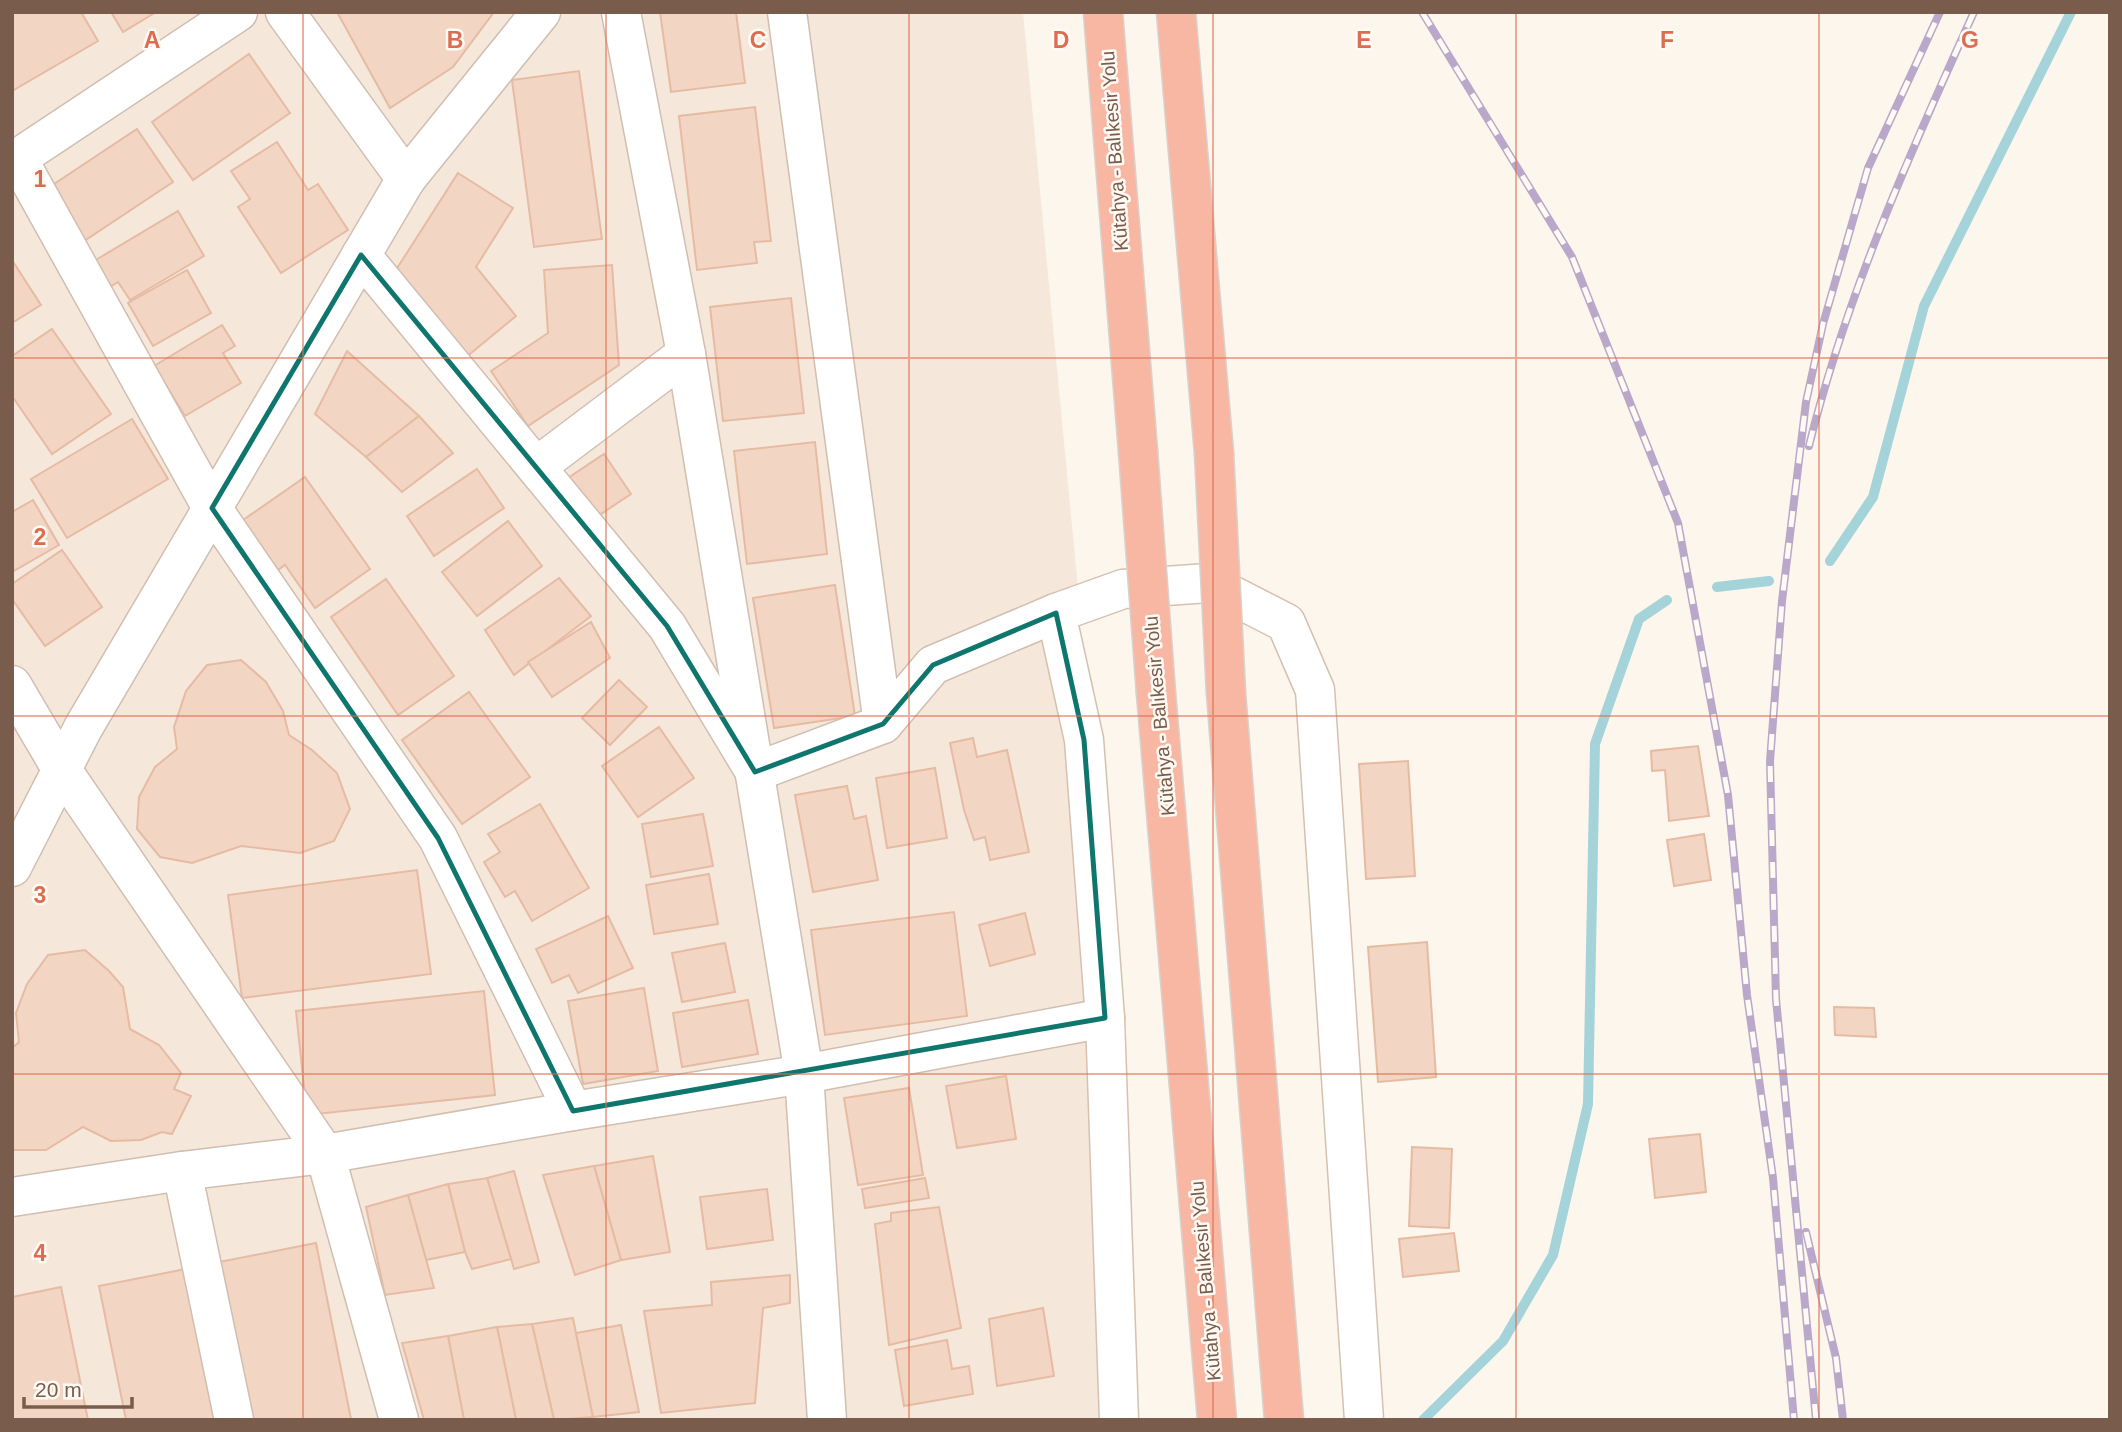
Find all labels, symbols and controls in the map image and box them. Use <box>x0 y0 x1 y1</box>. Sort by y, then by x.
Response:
text: A <box>144 27 160 53</box>
text: B <box>447 27 463 53</box>
text: C <box>750 27 766 53</box>
text: D <box>1053 27 1069 53</box>
text: E <box>1356 27 1372 53</box>
text: F <box>1660 27 1674 53</box>
text: G <box>1961 27 1979 53</box>
street label: Kütahya - Balıkesir Yolu <box>1097 50 1132 252</box>
text: 1 <box>34 166 47 192</box>
text: 2 <box>34 524 46 550</box>
street label: Kütahya - Balıkesir Yolu <box>1140 615 1179 817</box>
text: 3 <box>34 882 46 908</box>
street label: Kütahya - Balıkesir Yolu <box>1186 1180 1225 1382</box>
text: 4 <box>34 1240 47 1266</box>
scale bar <box>24 1366 133 1410</box>
text: 20 m <box>35 1378 82 1401</box>

